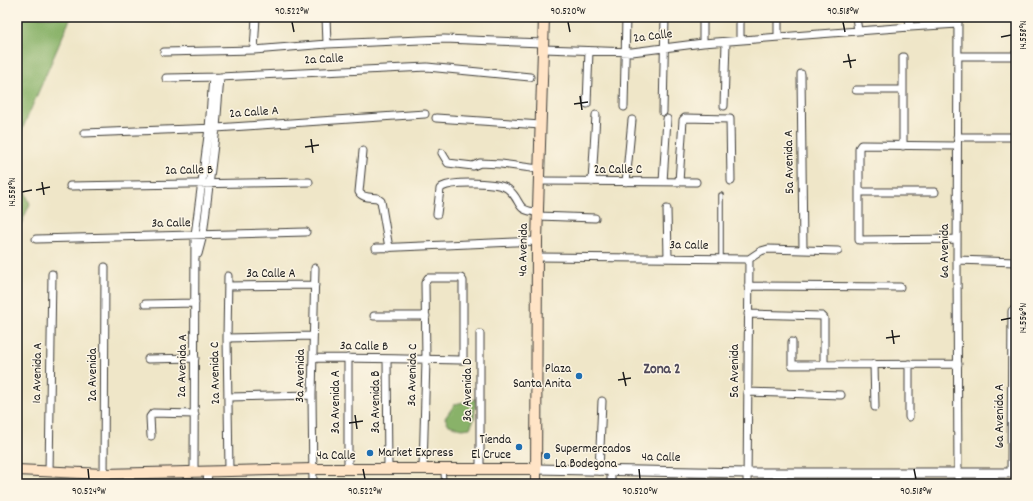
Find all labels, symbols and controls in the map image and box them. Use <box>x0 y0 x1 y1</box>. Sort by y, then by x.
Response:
text: 90.522°W <box>275 5 309 19</box>
text: 90.520°W <box>550 5 586 19</box>
text: 90.518°W <box>827 5 859 19</box>
text: 14.558°N <box>1017 20 1031 50</box>
street label: 2a Calle <box>632 25 674 49</box>
street label: 2a Calle <box>304 49 344 71</box>
street label: 2a Calle A <box>229 102 279 124</box>
street label: 5a Avenida A <box>780 130 800 194</box>
street label: 2a Calle B <box>165 161 213 181</box>
street label: 2a Calle C <box>594 161 643 180</box>
text: 14.558°N <box>6 177 20 207</box>
street label: 3a Calle <box>151 214 191 234</box>
street label: 4a Avenida <box>514 222 534 277</box>
street label: 6a Avenida <box>936 223 955 278</box>
street label: 3a Calle <box>669 236 709 256</box>
street label: 3a Calle A <box>246 265 296 284</box>
text: 14.556°N <box>1017 303 1031 333</box>
street label: 2a Avenida A <box>173 334 193 398</box>
street label: 3a Calle B <box>340 337 388 357</box>
street label: 2a Avenida C <box>206 341 226 405</box>
street label: 1a Avenida A <box>28 342 48 404</box>
street label: 3a Avenida C <box>403 343 423 407</box>
street label: 5a Avenida <box>726 343 745 398</box>
street label: 2a Avenida <box>84 347 103 402</box>
street label: 3a Avenida <box>291 348 311 403</box>
street label: 3a Avenida D <box>459 358 478 422</box>
district label: Zona 2 <box>643 359 681 381</box>
place label: Plaza Santa Anita <box>513 360 572 394</box>
street label: 3a Avenida A <box>327 370 346 434</box>
street label: 3a Avenida B <box>367 371 386 433</box>
marker: Plaza Santa Anita <box>574 371 584 381</box>
street label: 6a Avenida A <box>991 384 1010 448</box>
place label: Tienda El Cruce <box>471 431 512 465</box>
place label: Supermercados La Bodegona <box>555 440 631 474</box>
marker: Tienda El Cruce <box>514 442 524 452</box>
place label: Market Express <box>378 444 454 463</box>
street label: 4a Calle <box>317 447 356 466</box>
marker: Market Express <box>365 448 375 458</box>
street label: 4a Calle <box>641 448 681 468</box>
marker: Supermercados La Bodegona <box>542 451 552 461</box>
text: 90.524°W <box>72 485 106 499</box>
text: 90.522°W <box>348 485 382 499</box>
text: 90.520°W <box>622 485 658 499</box>
text: 90.518°W <box>900 485 932 499</box>

